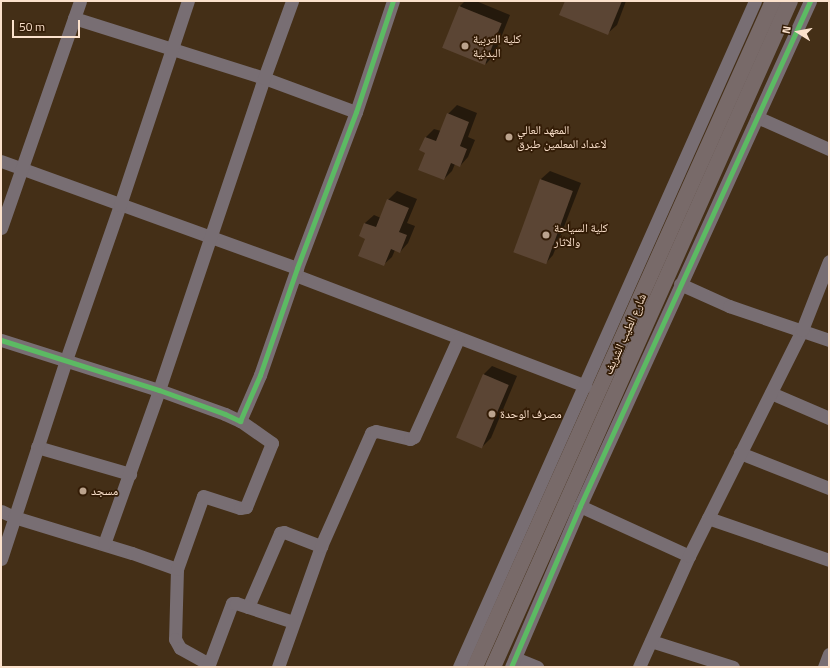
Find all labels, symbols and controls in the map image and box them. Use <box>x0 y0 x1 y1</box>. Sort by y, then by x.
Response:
scale bar <box>14 12 82 38</box>
north arrow <box>778 12 818 52</box>
text: 50 m <box>19 17 45 36</box>
text: N <box>778 24 795 35</box>
place label: كلية التربية البدنية <box>473 32 521 60</box>
marker: كلية التربية البدنية <box>460 41 470 51</box>
place label: المعهد العالي لاعداد المعلمين طبرق <box>517 123 607 151</box>
marker: المعهد العالي لاعداد المعلمين طبرق <box>504 132 514 142</box>
place label: كلية السياحة والاثار <box>554 221 608 249</box>
marker: كلية السياحة والاثار <box>541 230 551 240</box>
street label: شارع الطيب الشريف <box>601 291 649 377</box>
place label: مصرف الوحدة <box>500 407 562 421</box>
marker: مصرف الوحدة <box>487 409 497 419</box>
place label: مسجد <box>91 484 118 498</box>
marker: مسجد <box>78 486 88 496</box>

